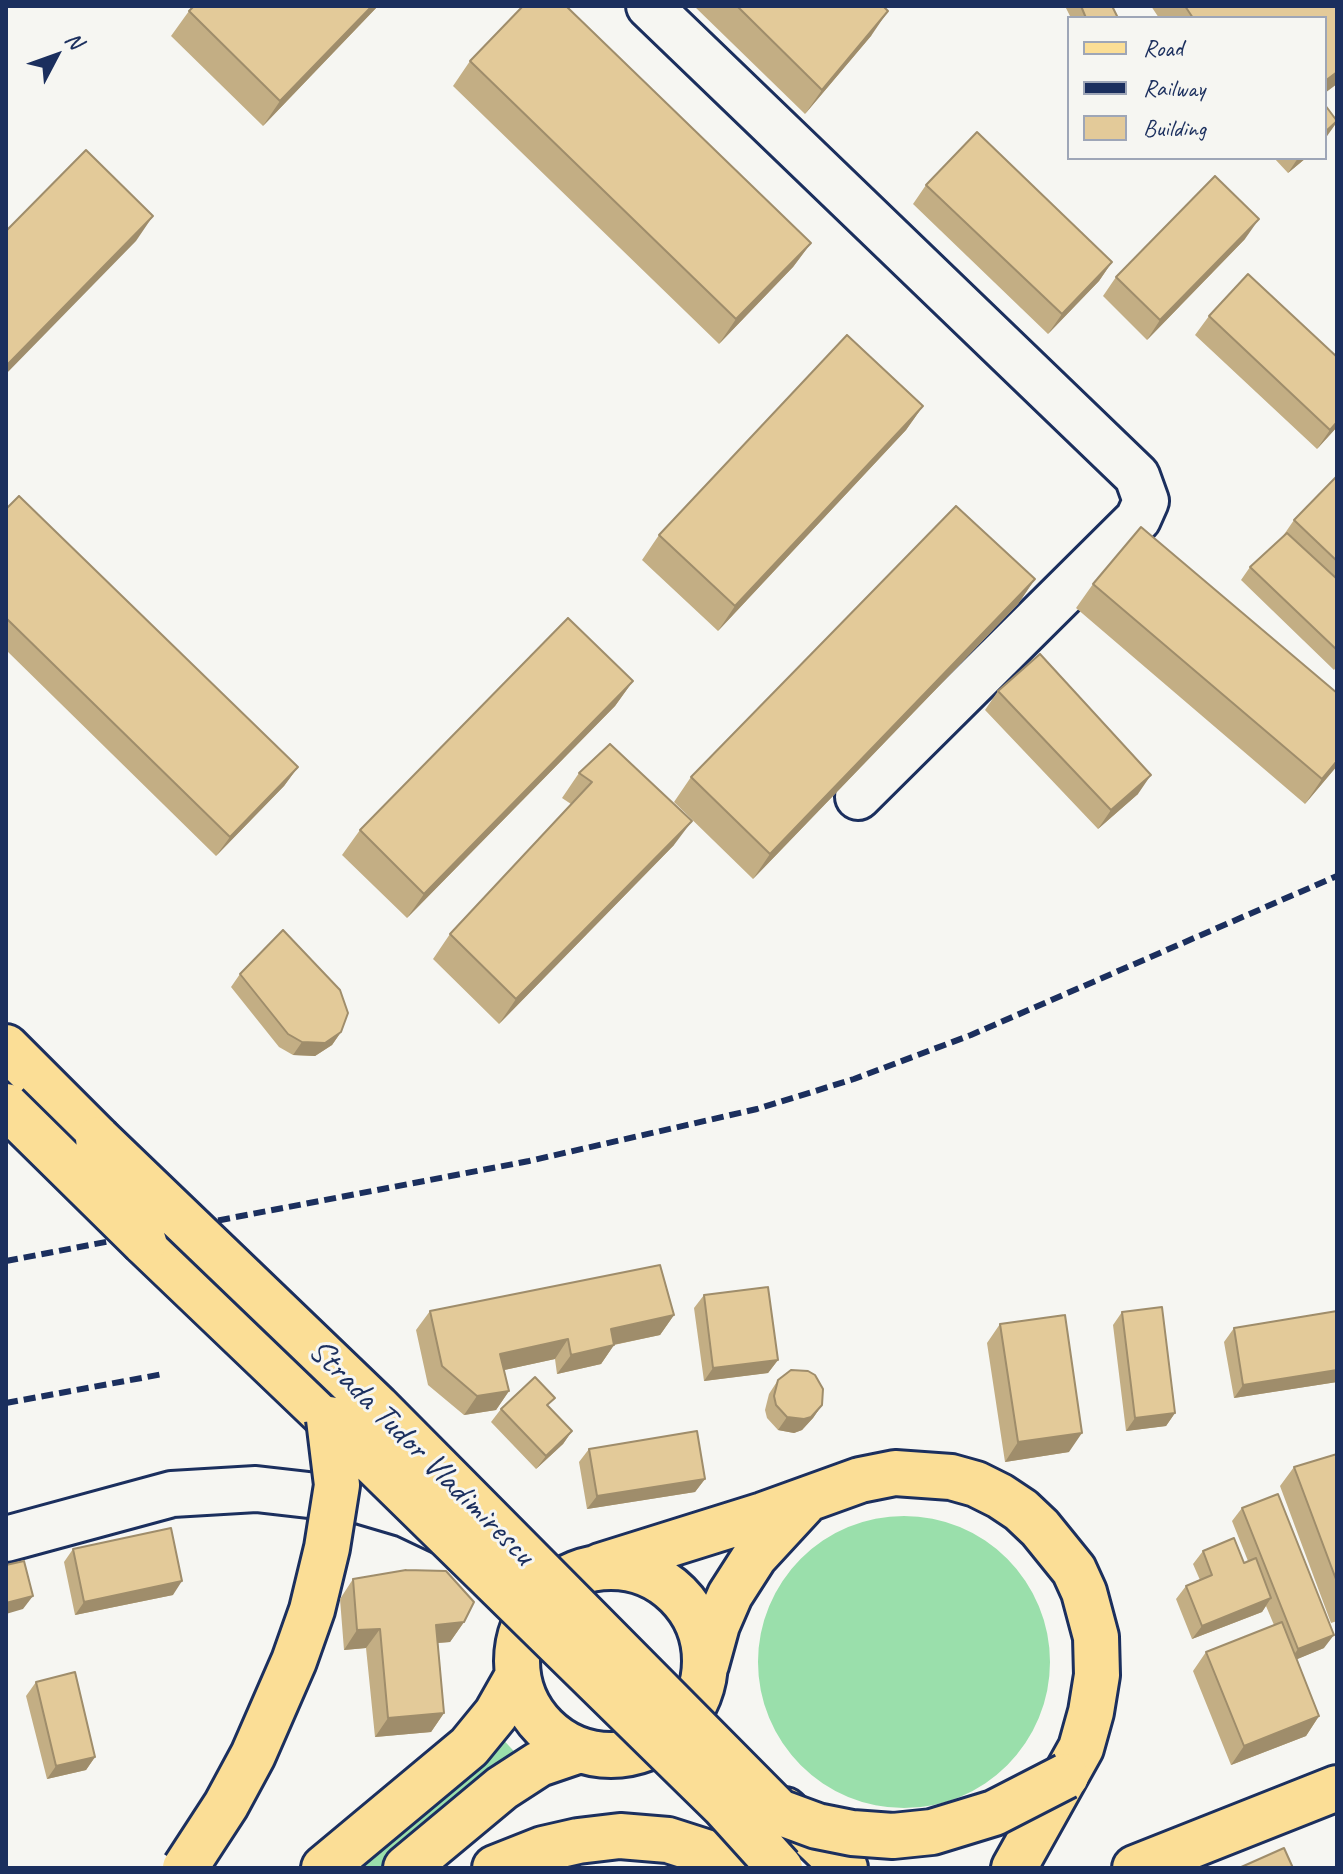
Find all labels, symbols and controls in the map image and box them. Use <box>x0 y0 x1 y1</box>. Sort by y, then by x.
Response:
north arrow <box>16 16 96 96</box>
legend <box>1067 16 1327 160</box>
text: N <box>59 26 89 55</box>
text: Road <box>1143 33 1183 63</box>
text: Railway <box>1143 73 1205 103</box>
text: Building <box>1143 113 1206 143</box>
street label: Strada Tudor Vladimirescu <box>299 1331 543 1575</box>

